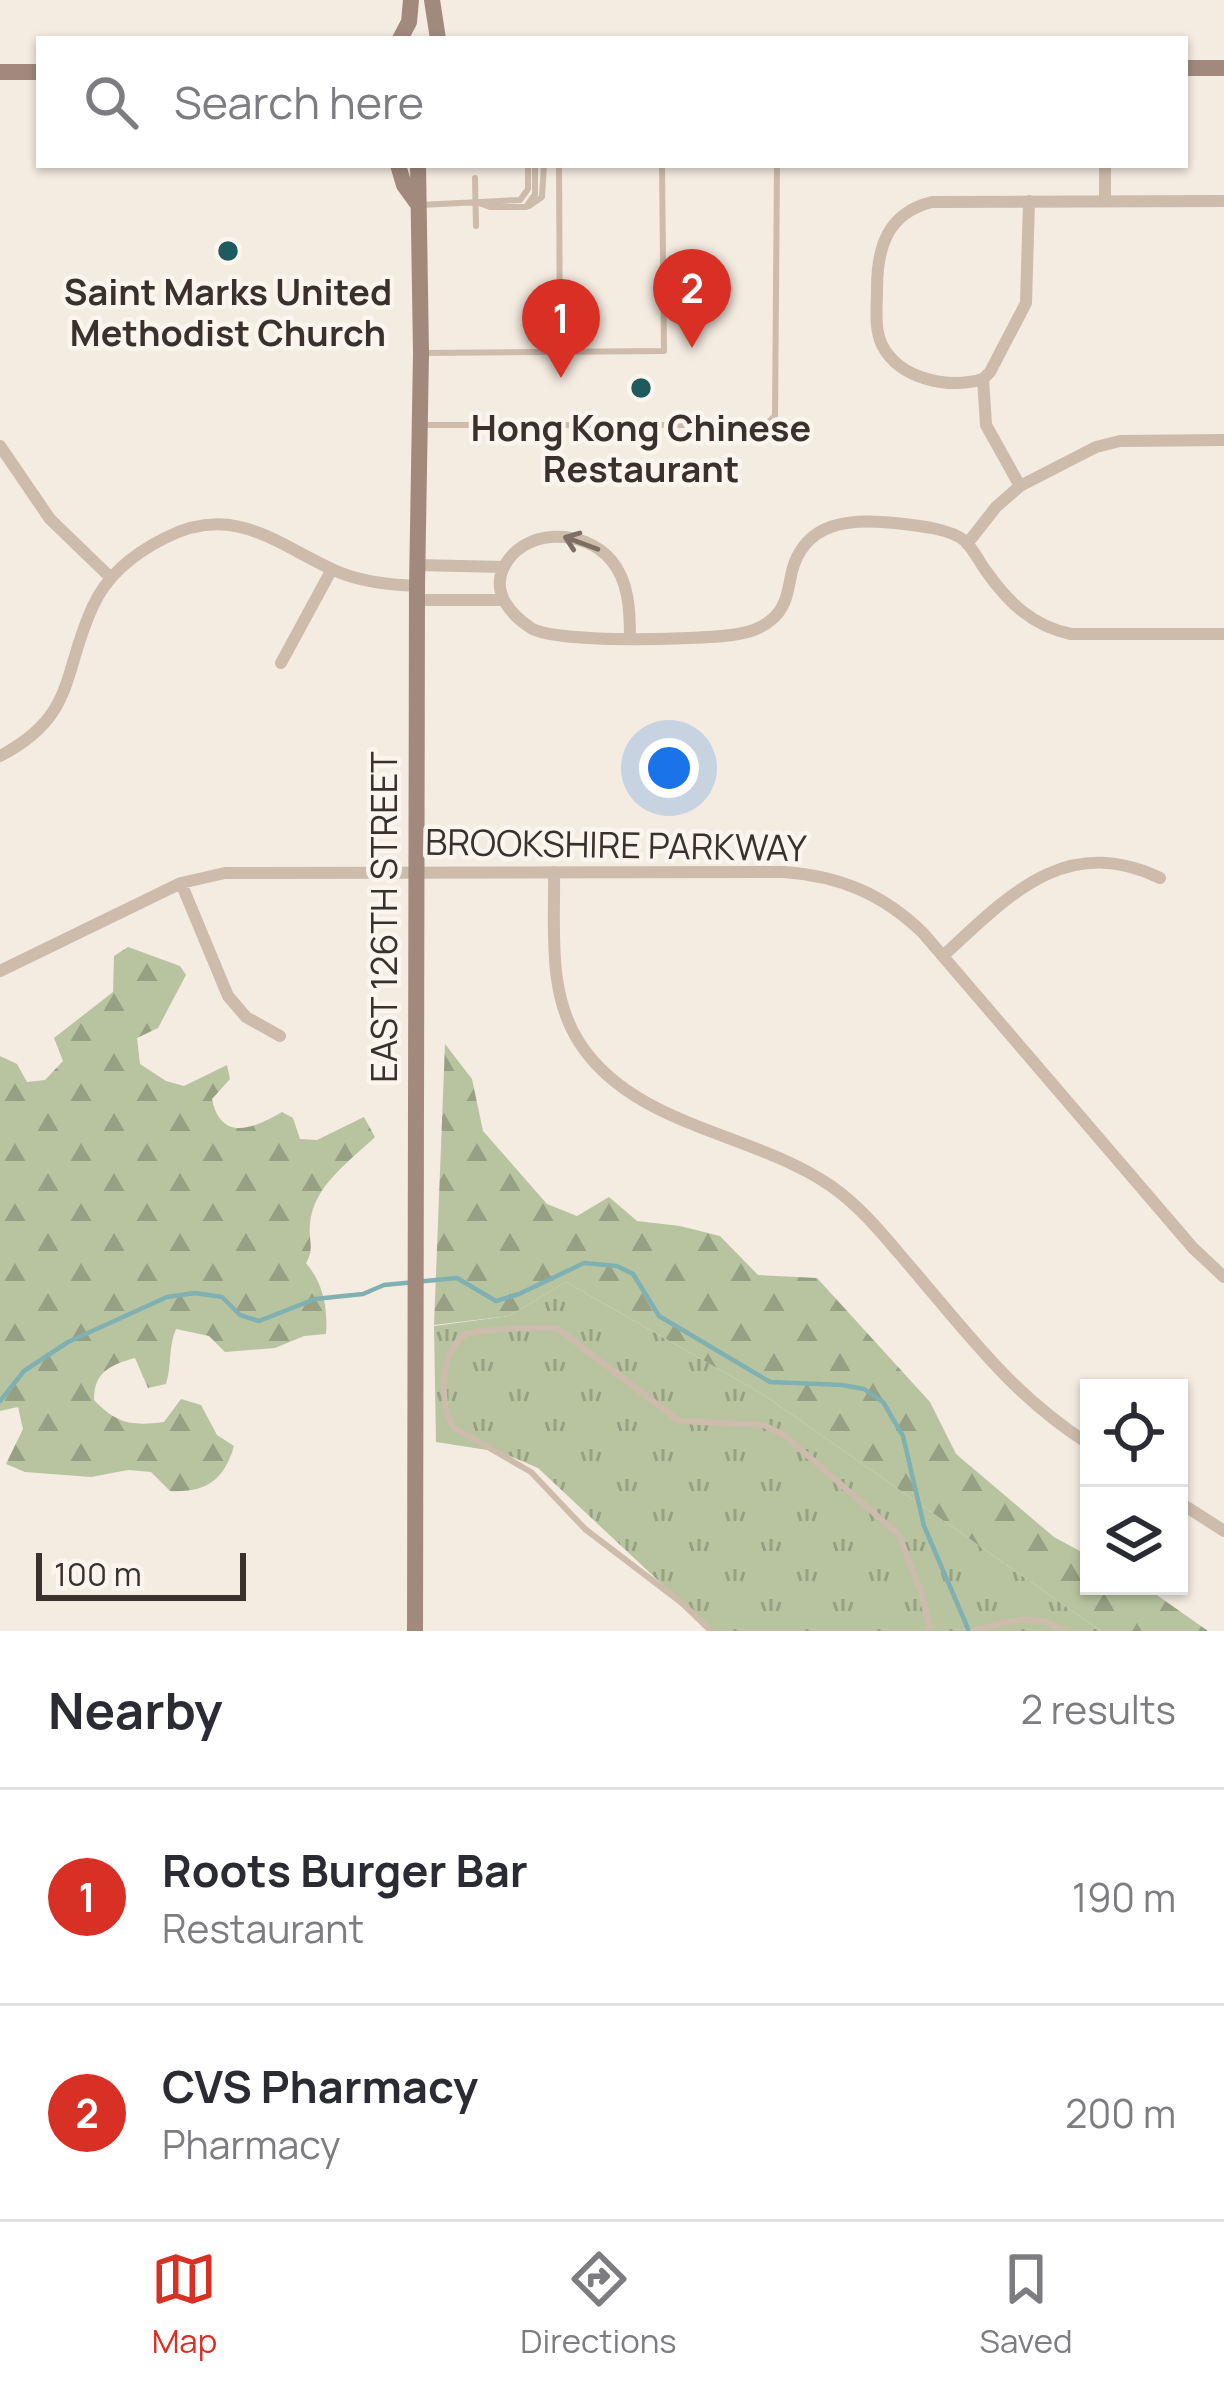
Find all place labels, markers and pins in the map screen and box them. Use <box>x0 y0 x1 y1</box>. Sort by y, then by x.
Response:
marker: Saint Marks United Methodist Church <box>215 238 241 264</box>
pin: 2 <box>653 249 731 348</box>
place label: Saint Marks United Methodist Church <box>64 267 392 357</box>
pin: 1 <box>522 279 600 378</box>
marker: Hong Kong Chinese Restaurant <box>628 375 654 401</box>
place label: Hong Kong Chinese Restaurant <box>471 403 811 493</box>

